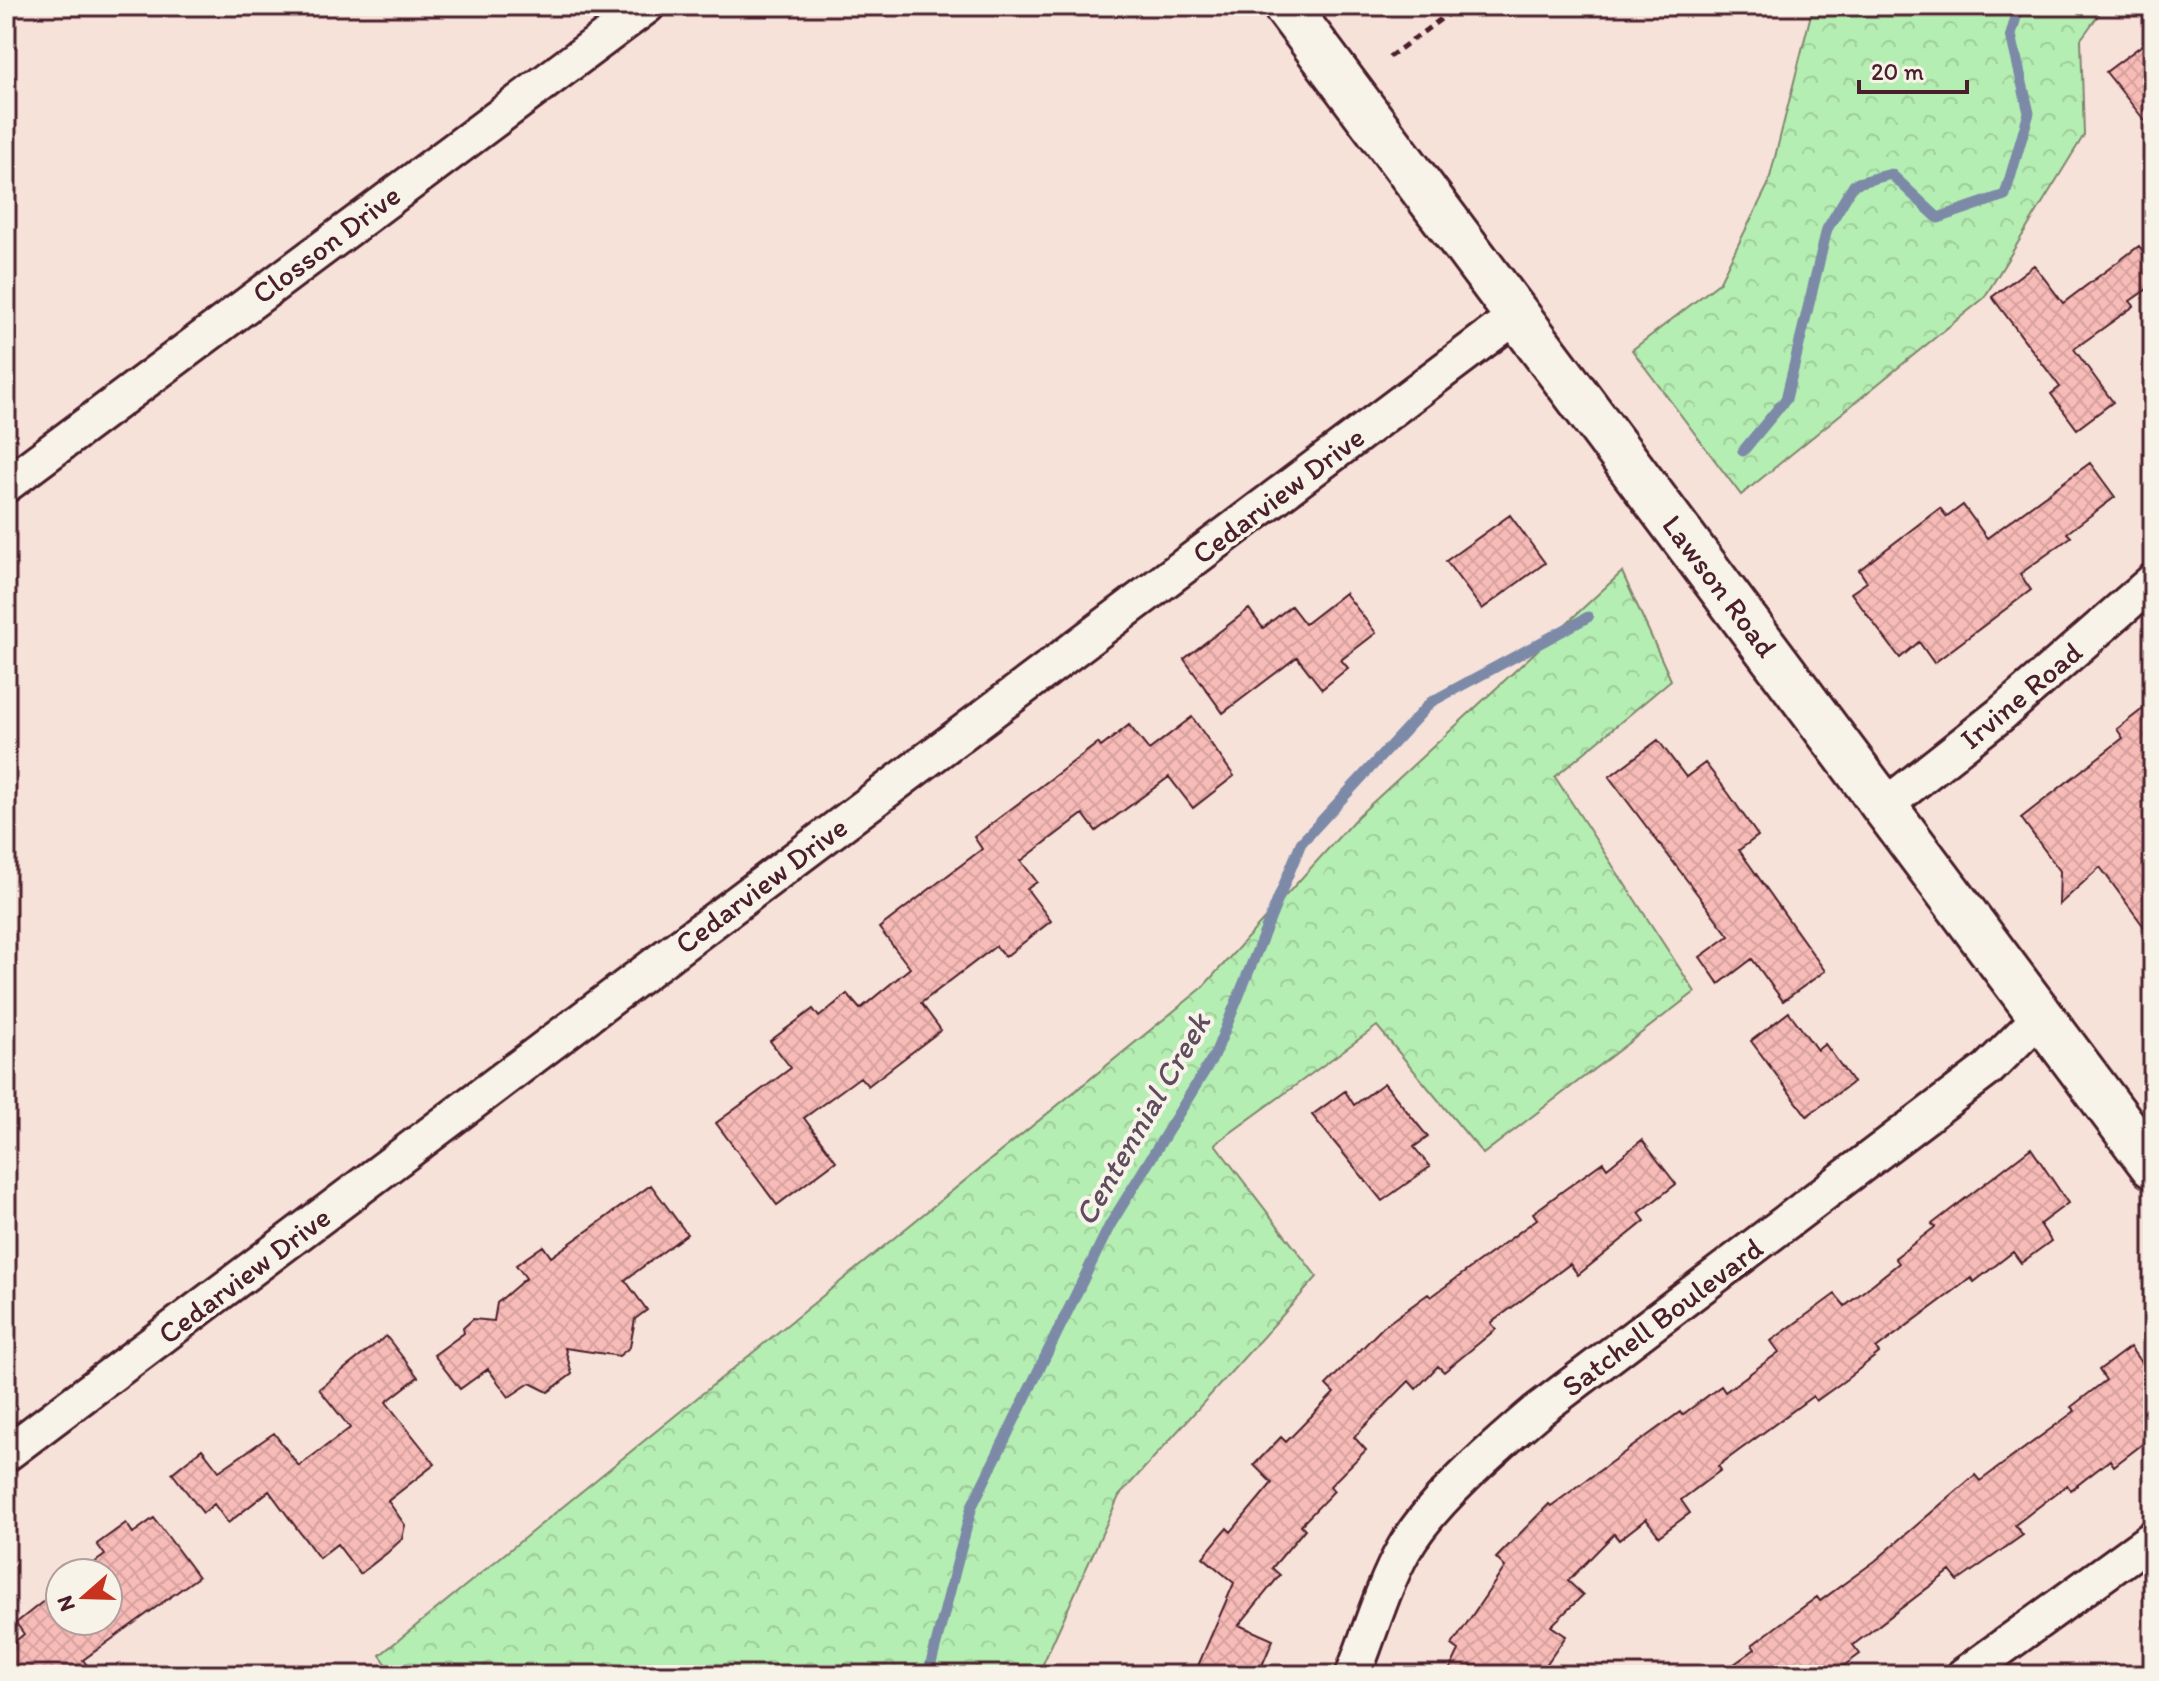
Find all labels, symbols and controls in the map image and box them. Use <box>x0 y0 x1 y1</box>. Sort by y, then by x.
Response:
scale bar <box>1859 44 1967 94</box>
text: 20 m <box>1871 57 1924 86</box>
street label: Closson Drive <box>245 176 407 312</box>
street label: Cedarview Drive <box>1184 418 1372 572</box>
street label: Lawson Road <box>1654 507 1786 665</box>
street label: Irvine Road <box>1952 633 2090 757</box>
street label: Cedarview Drive <box>667 808 855 962</box>
water label: Centennial Creek <box>1066 1005 1219 1232</box>
street label: Cedarview Drive <box>150 1198 338 1352</box>
street label: Satchell Boulevard <box>1554 1229 1770 1405</box>
north arrow <box>44 1557 124 1637</box>
text: N <box>50 1592 81 1615</box>

